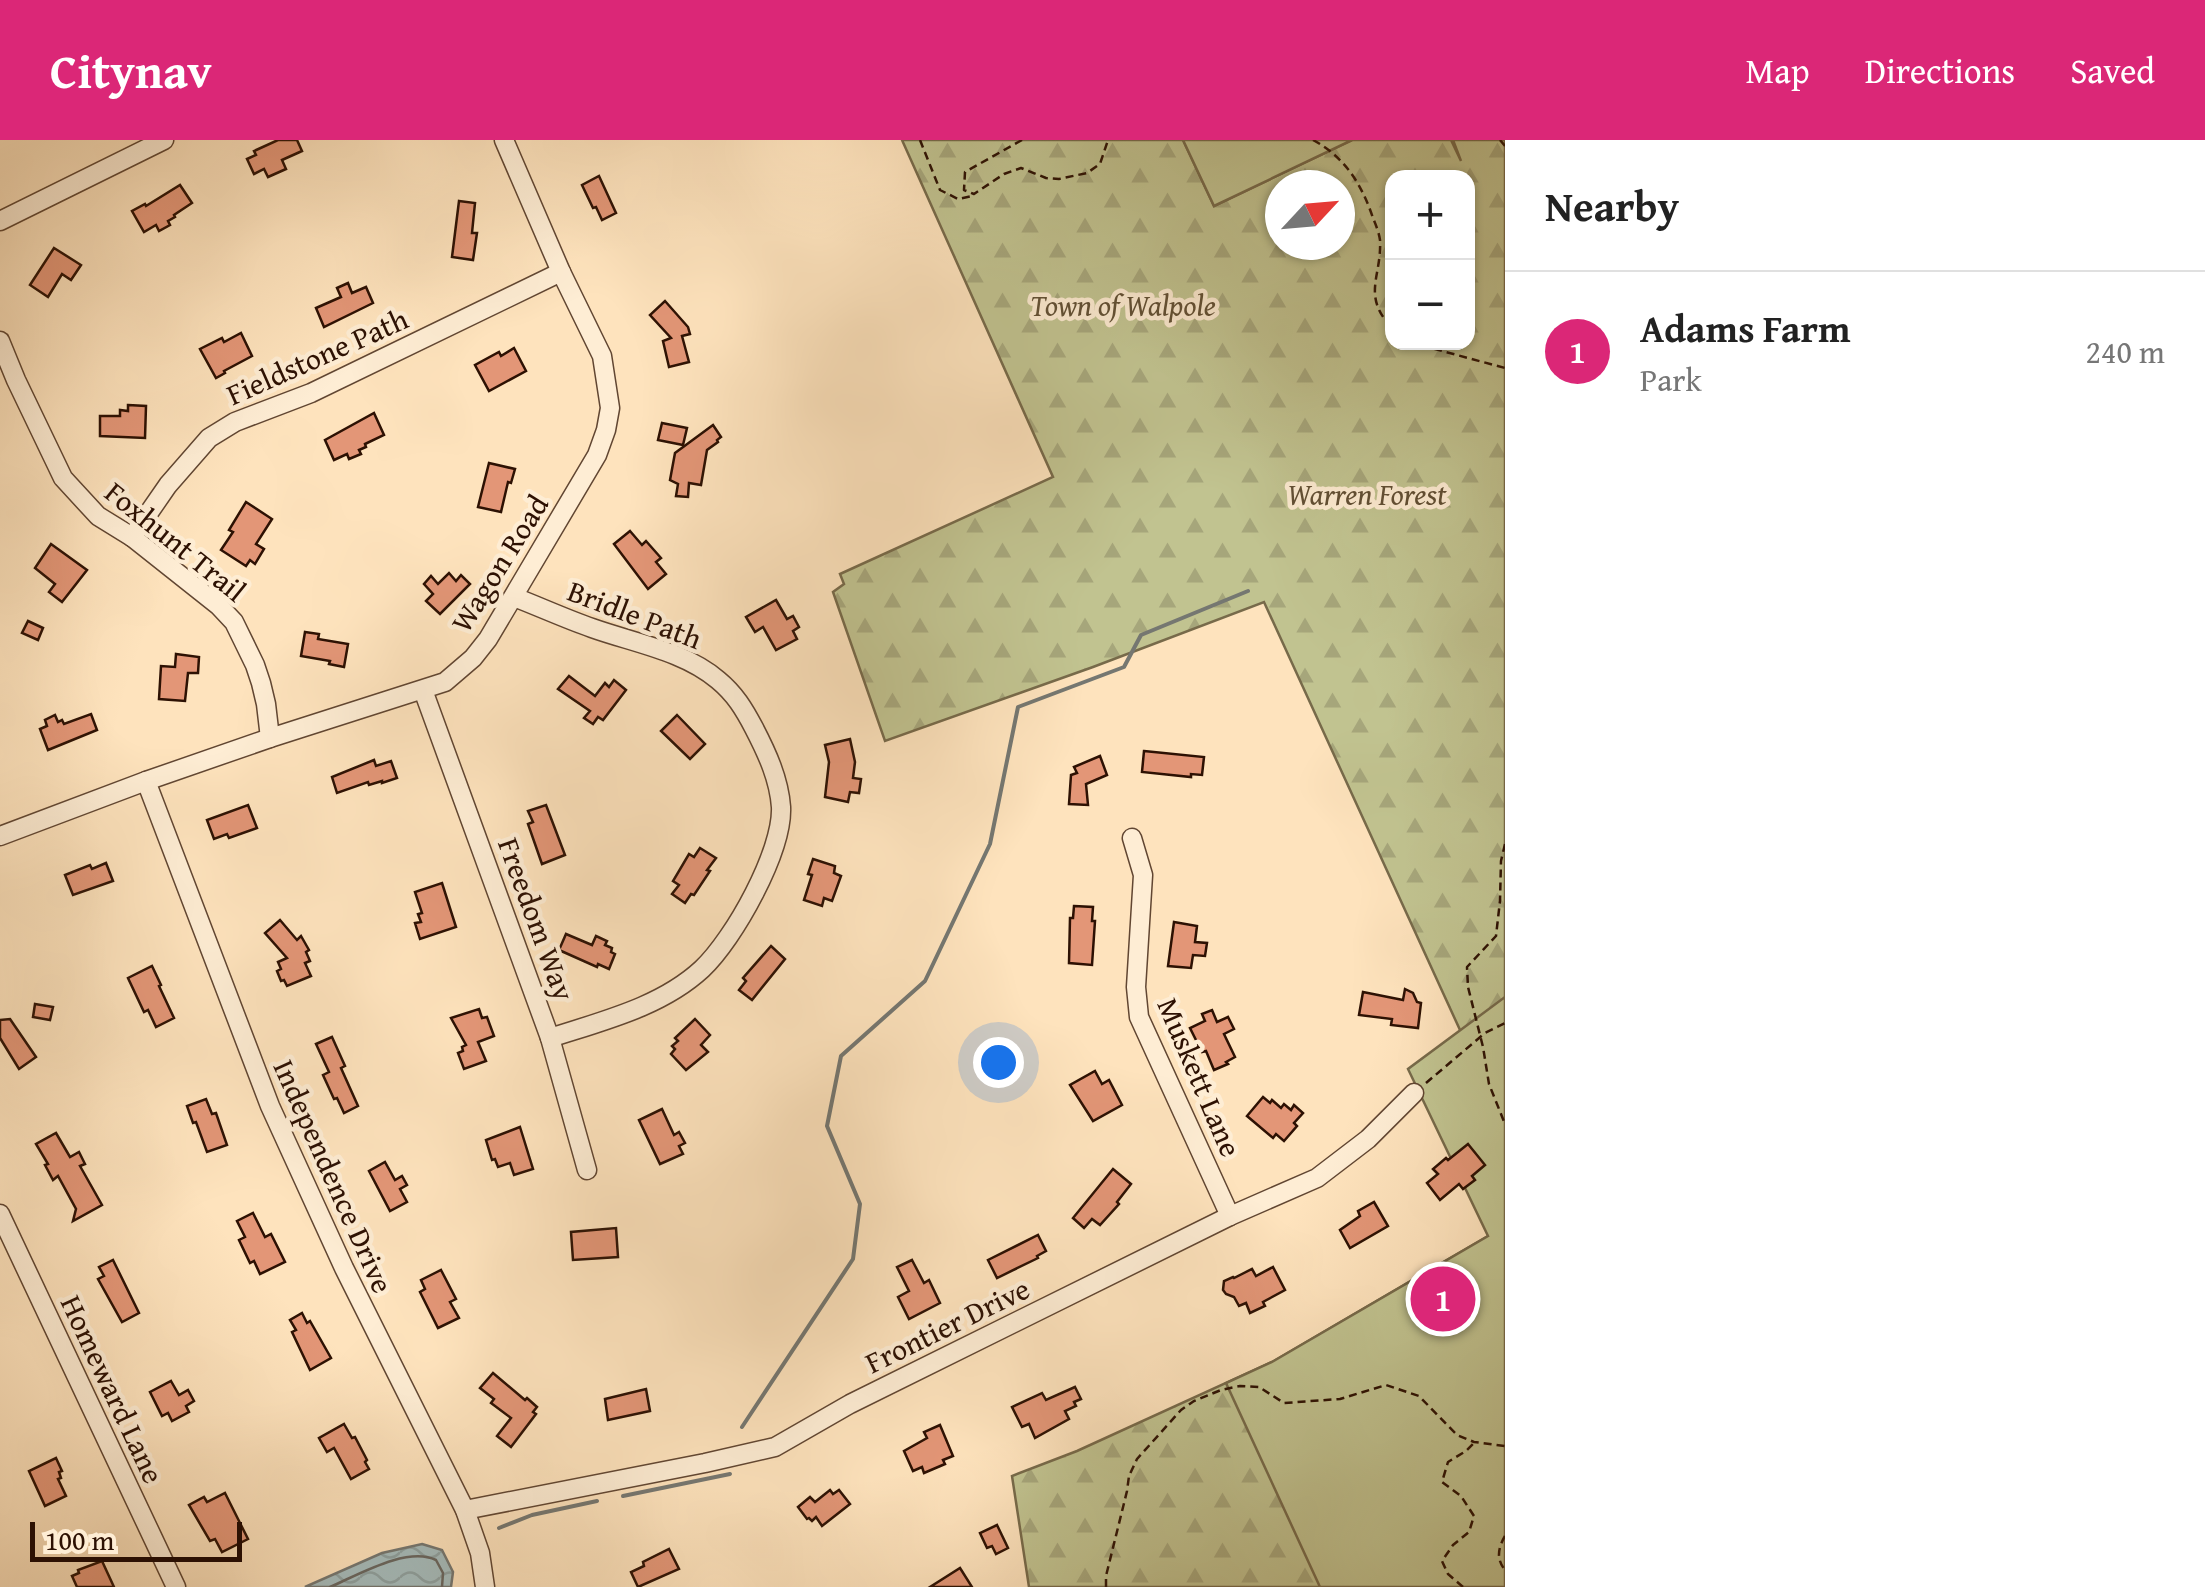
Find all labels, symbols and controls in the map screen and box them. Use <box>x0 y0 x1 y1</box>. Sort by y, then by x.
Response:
text: Citynav <box>50 35 212 106</box>
text: Map <box>1746 45 1810 96</box>
text: Directions <box>1865 45 2015 96</box>
text: Saved <box>2070 45 2155 96</box>
north arrow <box>1265 170 1355 260</box>
map controls <box>1385 170 1475 350</box>
button: + <box>1385 170 1475 260</box>
text: Nearby <box>1545 175 1679 236</box>
button: − <box>1385 260 1475 350</box>
park label: Town of Walpole <box>1030 283 1216 327</box>
street label: Fieldstone Path <box>219 296 415 416</box>
text: Adams Farm <box>1640 300 1851 356</box>
text: 1 <box>1569 328 1586 375</box>
text: 240 m <box>2086 328 2165 375</box>
text: Park <box>1640 356 1702 403</box>
street label: Foxhunt Trail <box>96 470 256 612</box>
park label: Warren Forest <box>1287 472 1447 516</box>
street label: Wagon Road <box>439 486 559 640</box>
street label: Bridle Path <box>561 568 709 660</box>
street label: Freedom Way <box>487 831 587 1007</box>
street label: Muskett Lane <box>1147 991 1253 1163</box>
your location <box>973 1037 1024 1088</box>
street label: Independence Drive <box>263 1052 405 1300</box>
pin: 1 <box>1410 1262 1476 1336</box>
street label: Frontier Drive <box>857 1266 1037 1384</box>
street label: Homeward Lane <box>50 1288 176 1490</box>
scale bar <box>30 1517 242 1562</box>
text: 100 m <box>45 1519 114 1560</box>

